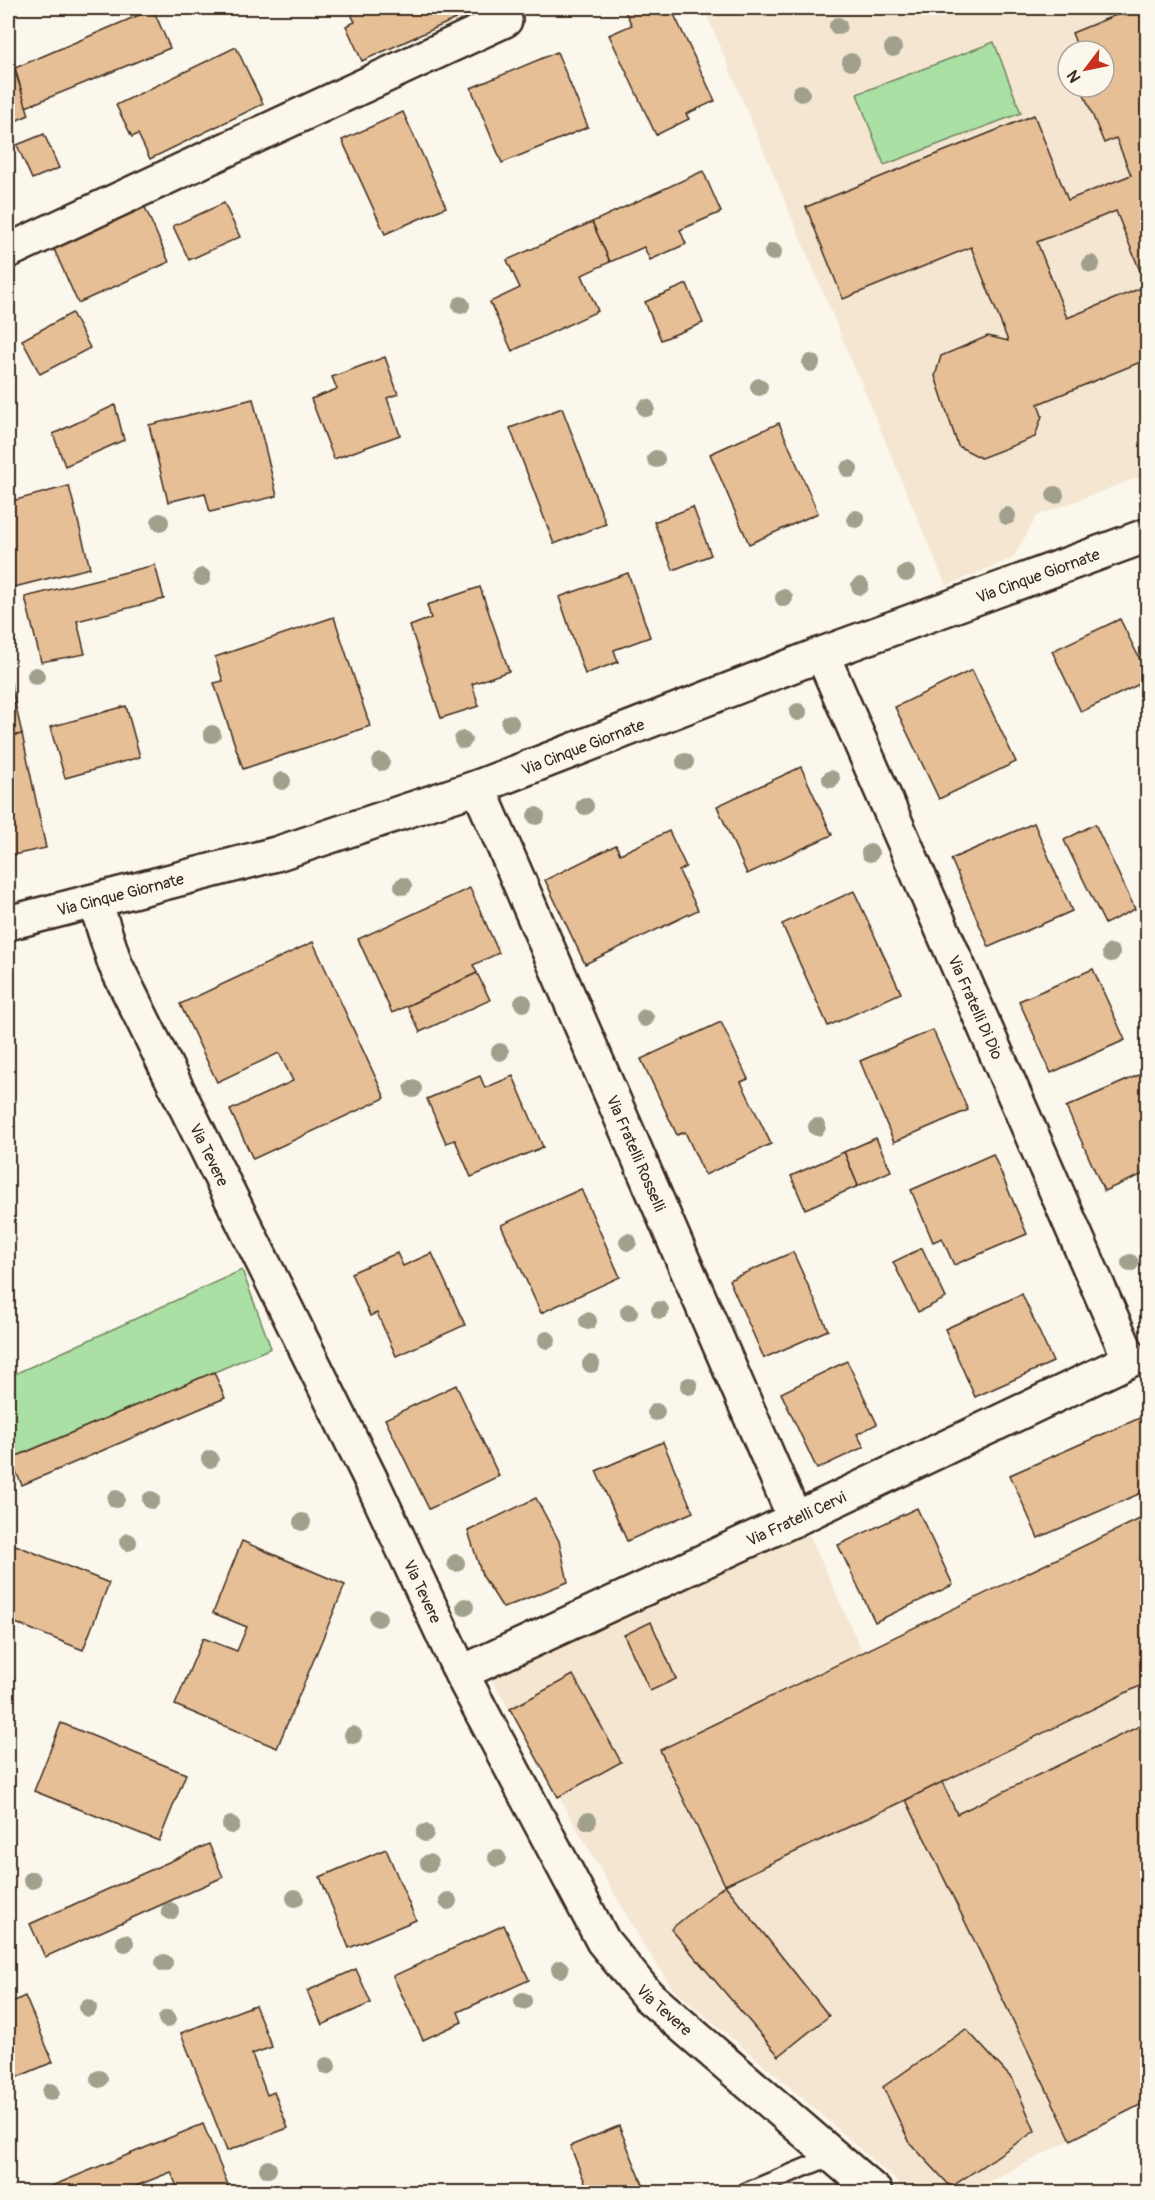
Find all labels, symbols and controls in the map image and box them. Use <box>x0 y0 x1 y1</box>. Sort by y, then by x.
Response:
north arrow <box>1056 39 1116 99</box>
text: N <box>1063 66 1085 86</box>
street label: Via Cinque Giornate <box>973 544 1103 608</box>
street label: Via Cinque Giornate <box>519 715 648 780</box>
street label: Via Cinque Giornate <box>55 869 186 921</box>
street label: Via Fratelli Di Dio <box>943 952 1007 1063</box>
street label: Via Fratelli Rosselli <box>602 1092 670 1215</box>
street label: Via Tevere <box>185 1120 233 1190</box>
street label: Via Fratelli Cervi <box>743 1487 850 1551</box>
street label: Via Tevere <box>399 1557 445 1627</box>
street label: Via Tevere <box>632 1981 696 2041</box>

